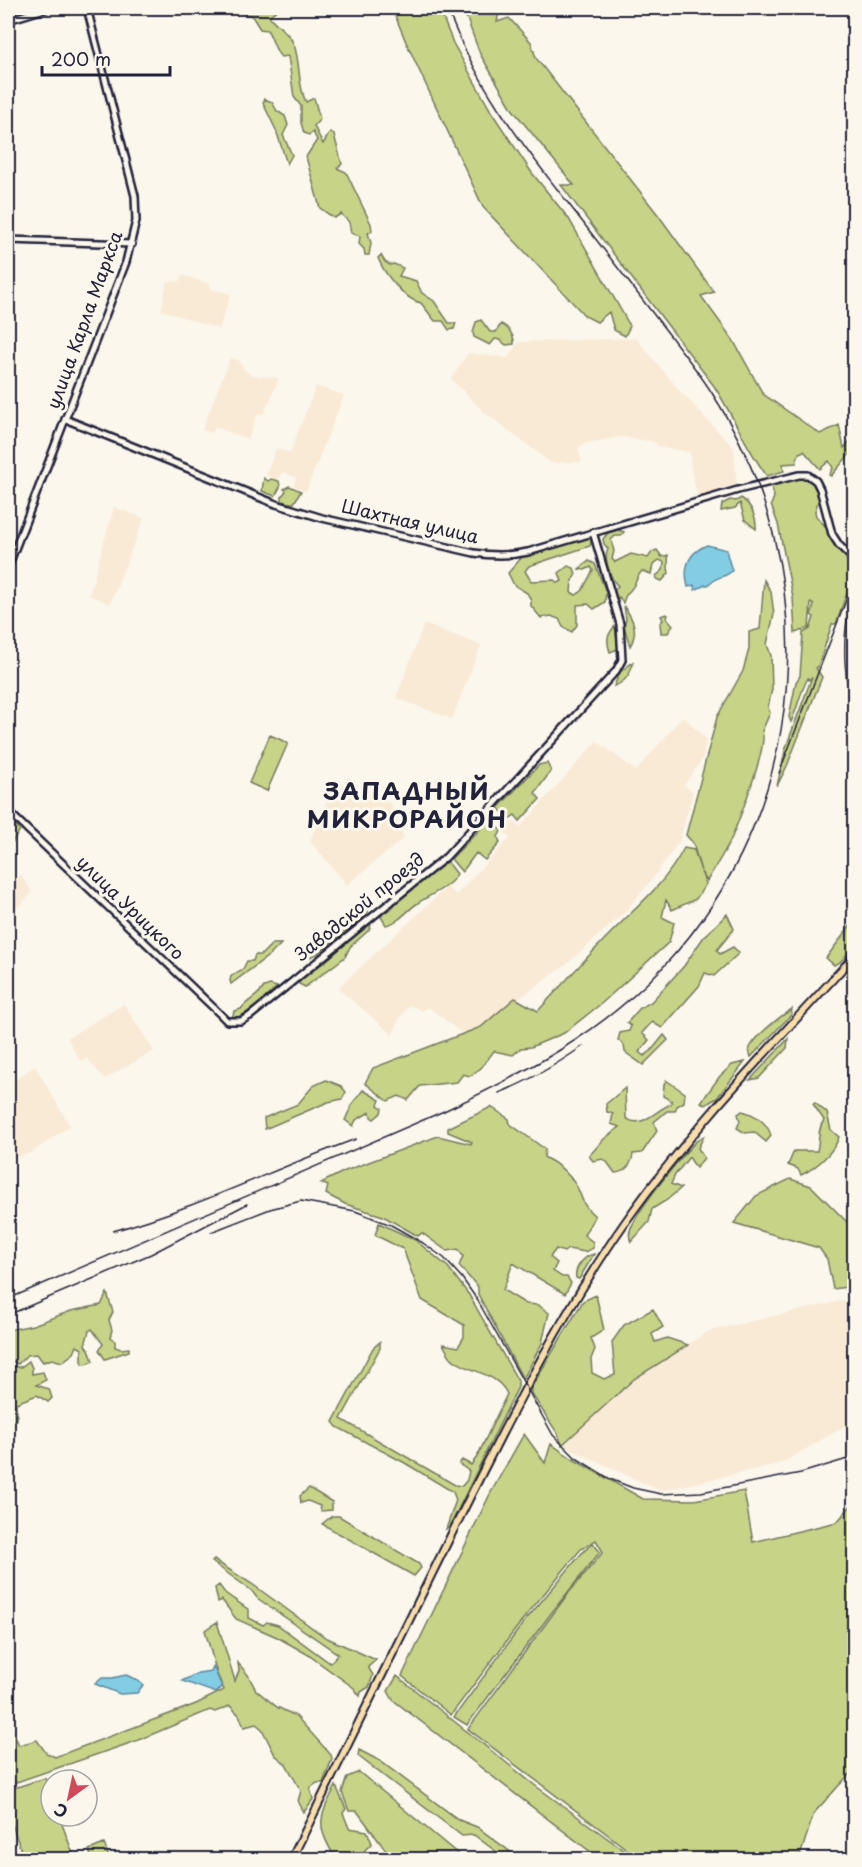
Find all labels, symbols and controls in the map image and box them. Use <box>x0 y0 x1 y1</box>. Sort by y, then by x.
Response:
scale bar <box>42 39 170 77</box>
text: 200 m <box>51 45 111 72</box>
street label: улица Карла Маркса <box>39 226 129 412</box>
street label: Шахтная улица <box>339 492 482 550</box>
district label: ЗАПАДНЫЙ МИКРОРАЙОН <box>307 772 507 836</box>
street label: Заводской проезд <box>288 845 430 967</box>
street label: улица Урицкого <box>71 848 191 966</box>
north arrow <box>39 1768 99 1828</box>
text: С <box>49 1798 72 1825</box>

